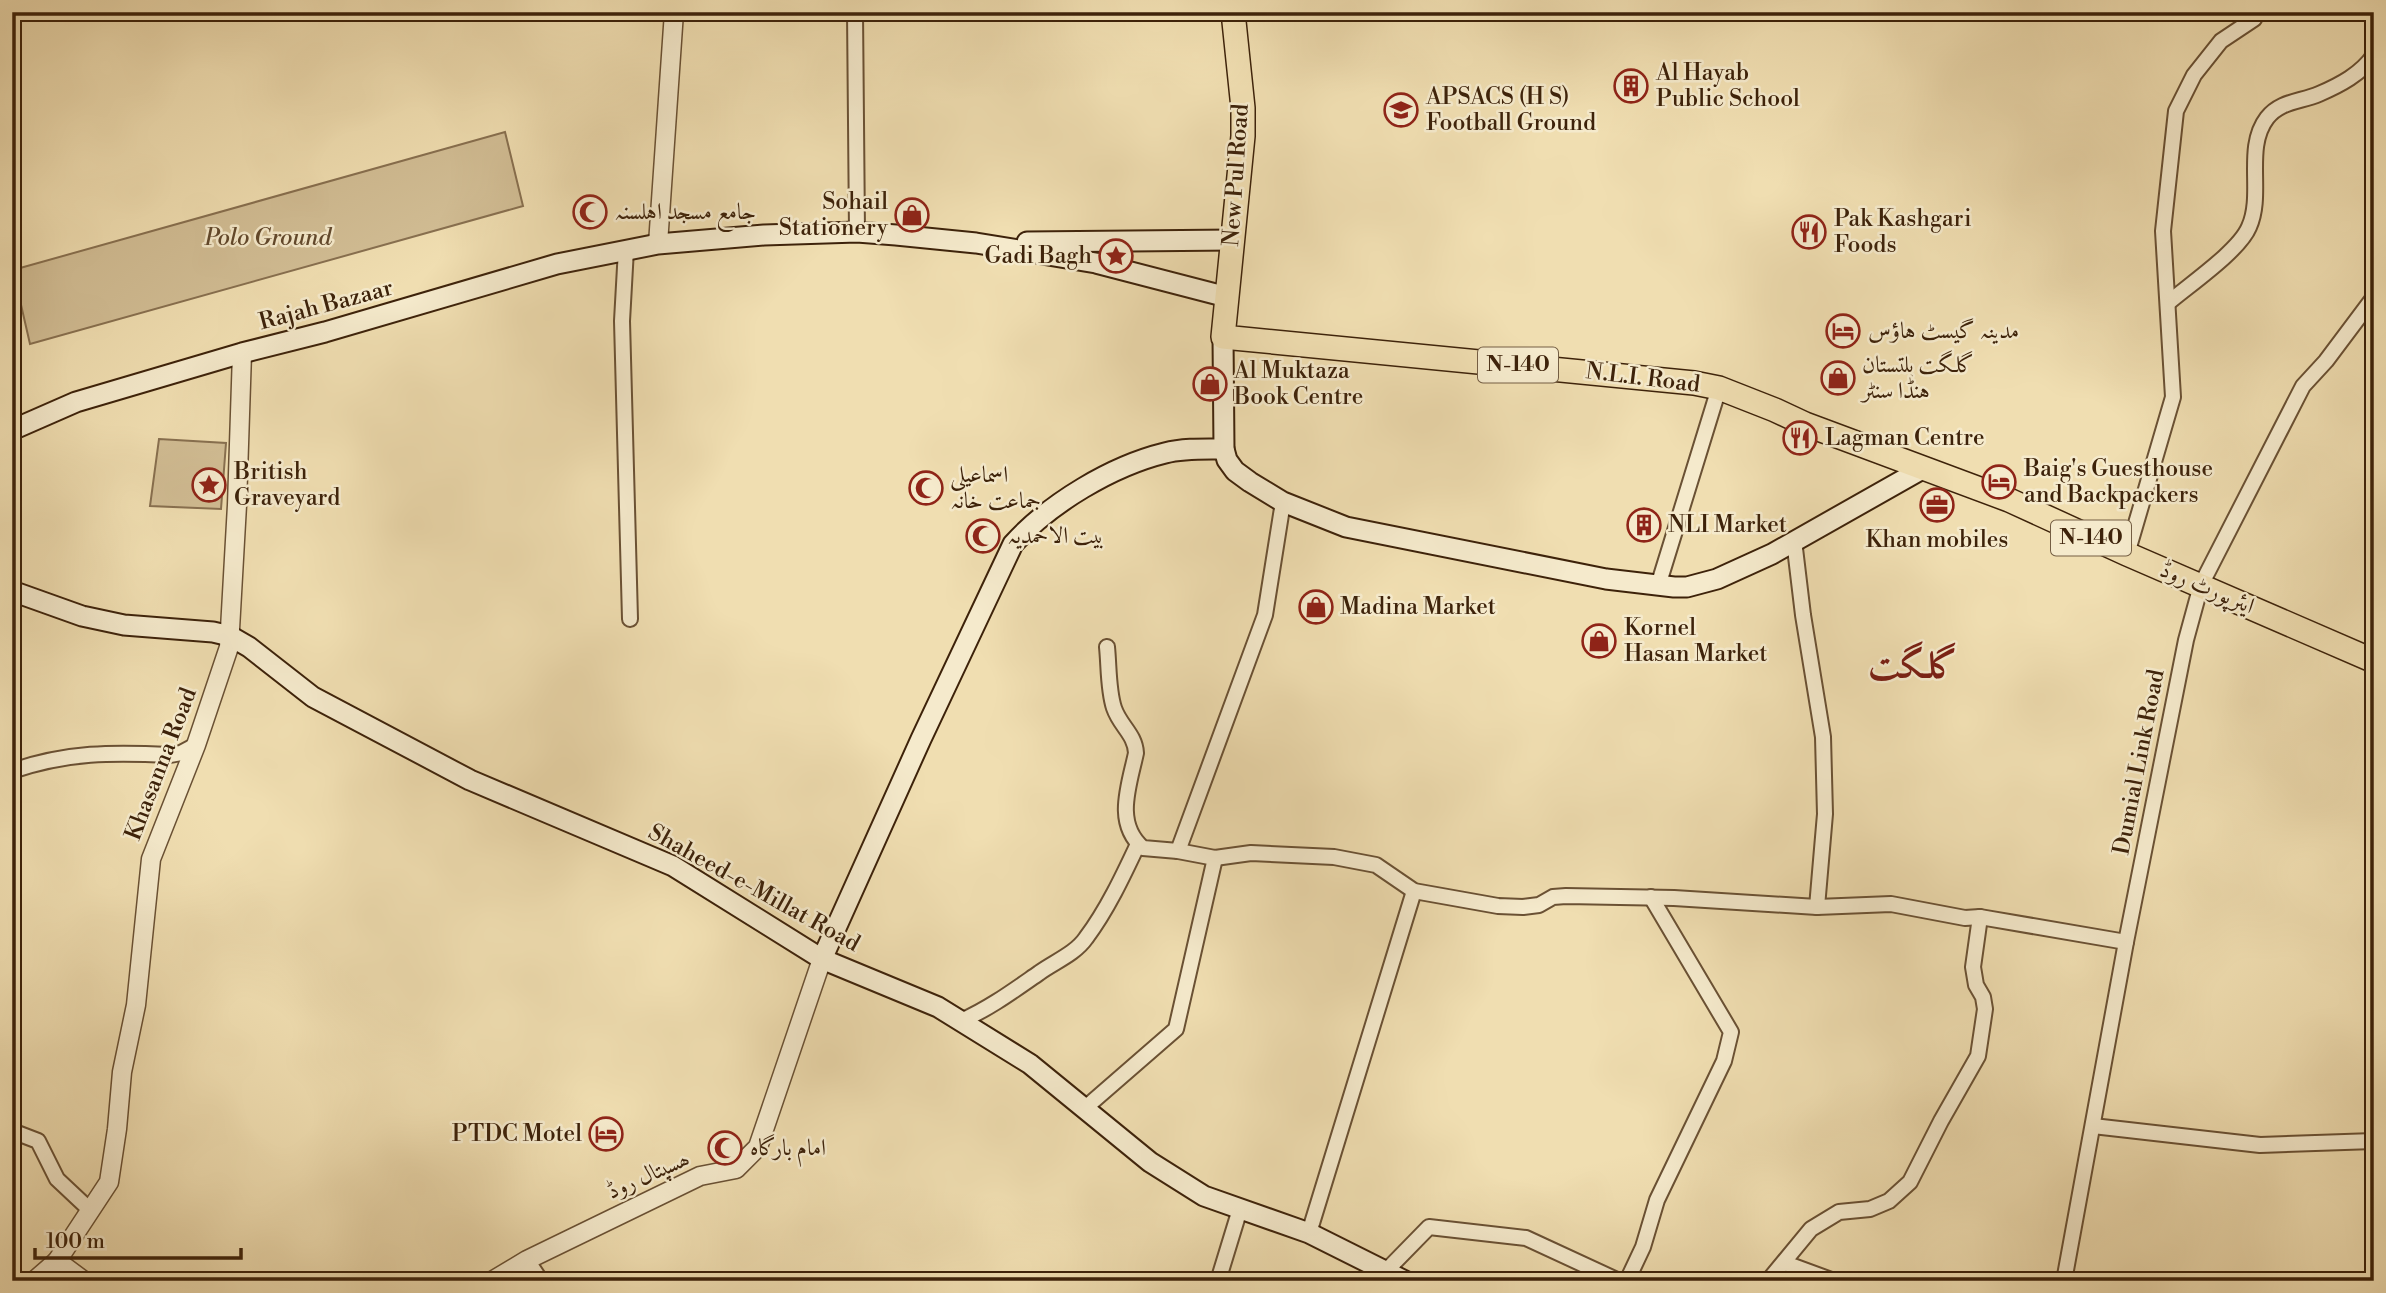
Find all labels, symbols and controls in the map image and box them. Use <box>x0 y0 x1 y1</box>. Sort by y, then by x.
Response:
place label: Al Hayab Public School <box>1655 59 1800 113</box>
building icon: Al Hayab Public School <box>1612 67 1650 105</box>
place label: APSACS (H S) Football Ground <box>1425 83 1596 137</box>
school or university icon: APSACS (H S) Football Ground <box>1382 91 1420 129</box>
street label: New Pul Road <box>1217 103 1255 247</box>
place label: Sohail Stationery <box>779 188 889 242</box>
mosque icon: جامع مسجد اہلسنہ <box>571 193 609 231</box>
shop icon: Sohail Stationery <box>893 196 931 234</box>
place label: جامع مسجد اہلسنہ <box>614 198 756 232</box>
place label: Pak Kashgari Foods <box>1834 205 1972 259</box>
restaurant icon: Pak Kashgari Foods <box>1790 213 1828 251</box>
park label: Polo Ground <box>204 224 332 252</box>
place icon: Gadi Bagh <box>1097 237 1135 275</box>
place label: Gadi Bagh <box>985 242 1092 270</box>
street label: Rajah Bazaar <box>256 274 396 336</box>
hotel icon: مدینہ گیسٹ ہاؤس <box>1824 312 1862 350</box>
place label: مدینہ گیسٹ ہاؤس <box>1868 317 2019 345</box>
road number: N-140 <box>1478 348 1558 382</box>
place label: گلگت بلتستان ہنڈا سنٹر <box>1860 350 1974 405</box>
place label: Al Muktaza Book Centre <box>1233 357 1363 411</box>
street label: N.L.I. Road <box>1584 357 1702 399</box>
shop icon: گلگت بلتستان ہنڈا سنٹر <box>1819 359 1857 397</box>
shop icon: Al Muktaza Book Centre <box>1191 365 1229 403</box>
restaurant icon: Lagman Centre <box>1781 419 1819 457</box>
place label: Lagman Centre <box>1825 424 1985 452</box>
place label: Baig's Guesthouse and Backpackers <box>2023 455 2213 509</box>
place label: British Graveyard <box>233 458 340 512</box>
place label: اسماعیلی جماعت خانہ <box>950 461 1041 515</box>
hotel icon: Baig's Guesthouse and Backpackers <box>1980 463 2018 501</box>
place icon: British Graveyard <box>190 466 228 504</box>
mosque icon: اسماعیلی جماعت خانہ <box>907 469 945 507</box>
office icon: Khan mobiles <box>1918 486 1956 524</box>
building icon: NLI Market <box>1625 506 1663 544</box>
place label: NLI Market <box>1668 511 1787 539</box>
mosque icon: بیت الاحمدیہ <box>964 517 1002 555</box>
road number: N-140 <box>2051 520 2131 556</box>
place label: بیت الاحمدیہ <box>1007 522 1104 550</box>
place label: Khan mobiles <box>1866 526 2008 554</box>
street label: ایئرپورٹ روڈ <box>2155 556 2259 622</box>
shop icon: Madina Market <box>1297 588 1335 626</box>
place label: Madina Market <box>1340 593 1496 621</box>
place label: Kornel Hasan Market <box>1624 614 1767 668</box>
shop icon: Kornel Hasan Market <box>1580 622 1618 660</box>
district label: گلگت <box>1868 641 1958 689</box>
street label: Dumial Link Road <box>2107 667 2171 857</box>
street label: Khasanna Road <box>119 684 203 844</box>
street label: Shaheed-e-Millat Road <box>643 818 865 958</box>
hotel icon: PTDC Motel <box>587 1115 625 1153</box>
place label: PTDC Motel <box>452 1120 582 1148</box>
mosque icon: امام بارگاہ <box>706 1129 744 1167</box>
place label: امام بارگاہ <box>750 1133 826 1167</box>
street label: ھسپتال روڈ <box>602 1144 694 1206</box>
scale bar <box>35 1216 242 1260</box>
text: 100 m <box>46 1229 105 1255</box>

